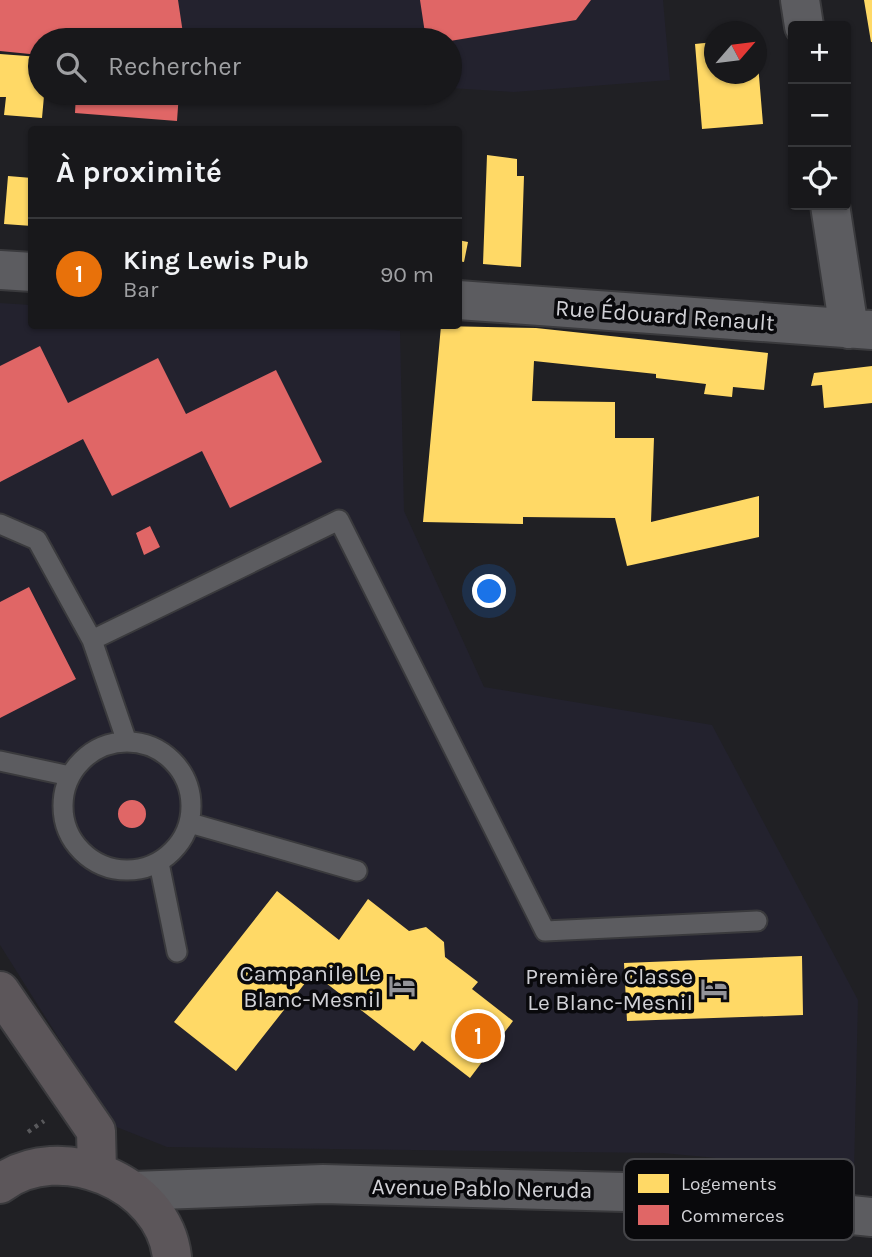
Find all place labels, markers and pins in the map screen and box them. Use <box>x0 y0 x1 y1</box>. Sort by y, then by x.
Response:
place label: Campanile Le Blanc-Mesnil <box>240 960 381 1013</box>
place label: Première Classe Le Blanc-Mesnil <box>525 963 693 1016</box>
hotel icon: Campanile Le Blanc-Mesnil <box>387 971 417 1001</box>
hotel icon: Première Classe Le Blanc-Mesnil <box>699 974 729 1004</box>
pin: 1 <box>455 1010 501 1062</box>

